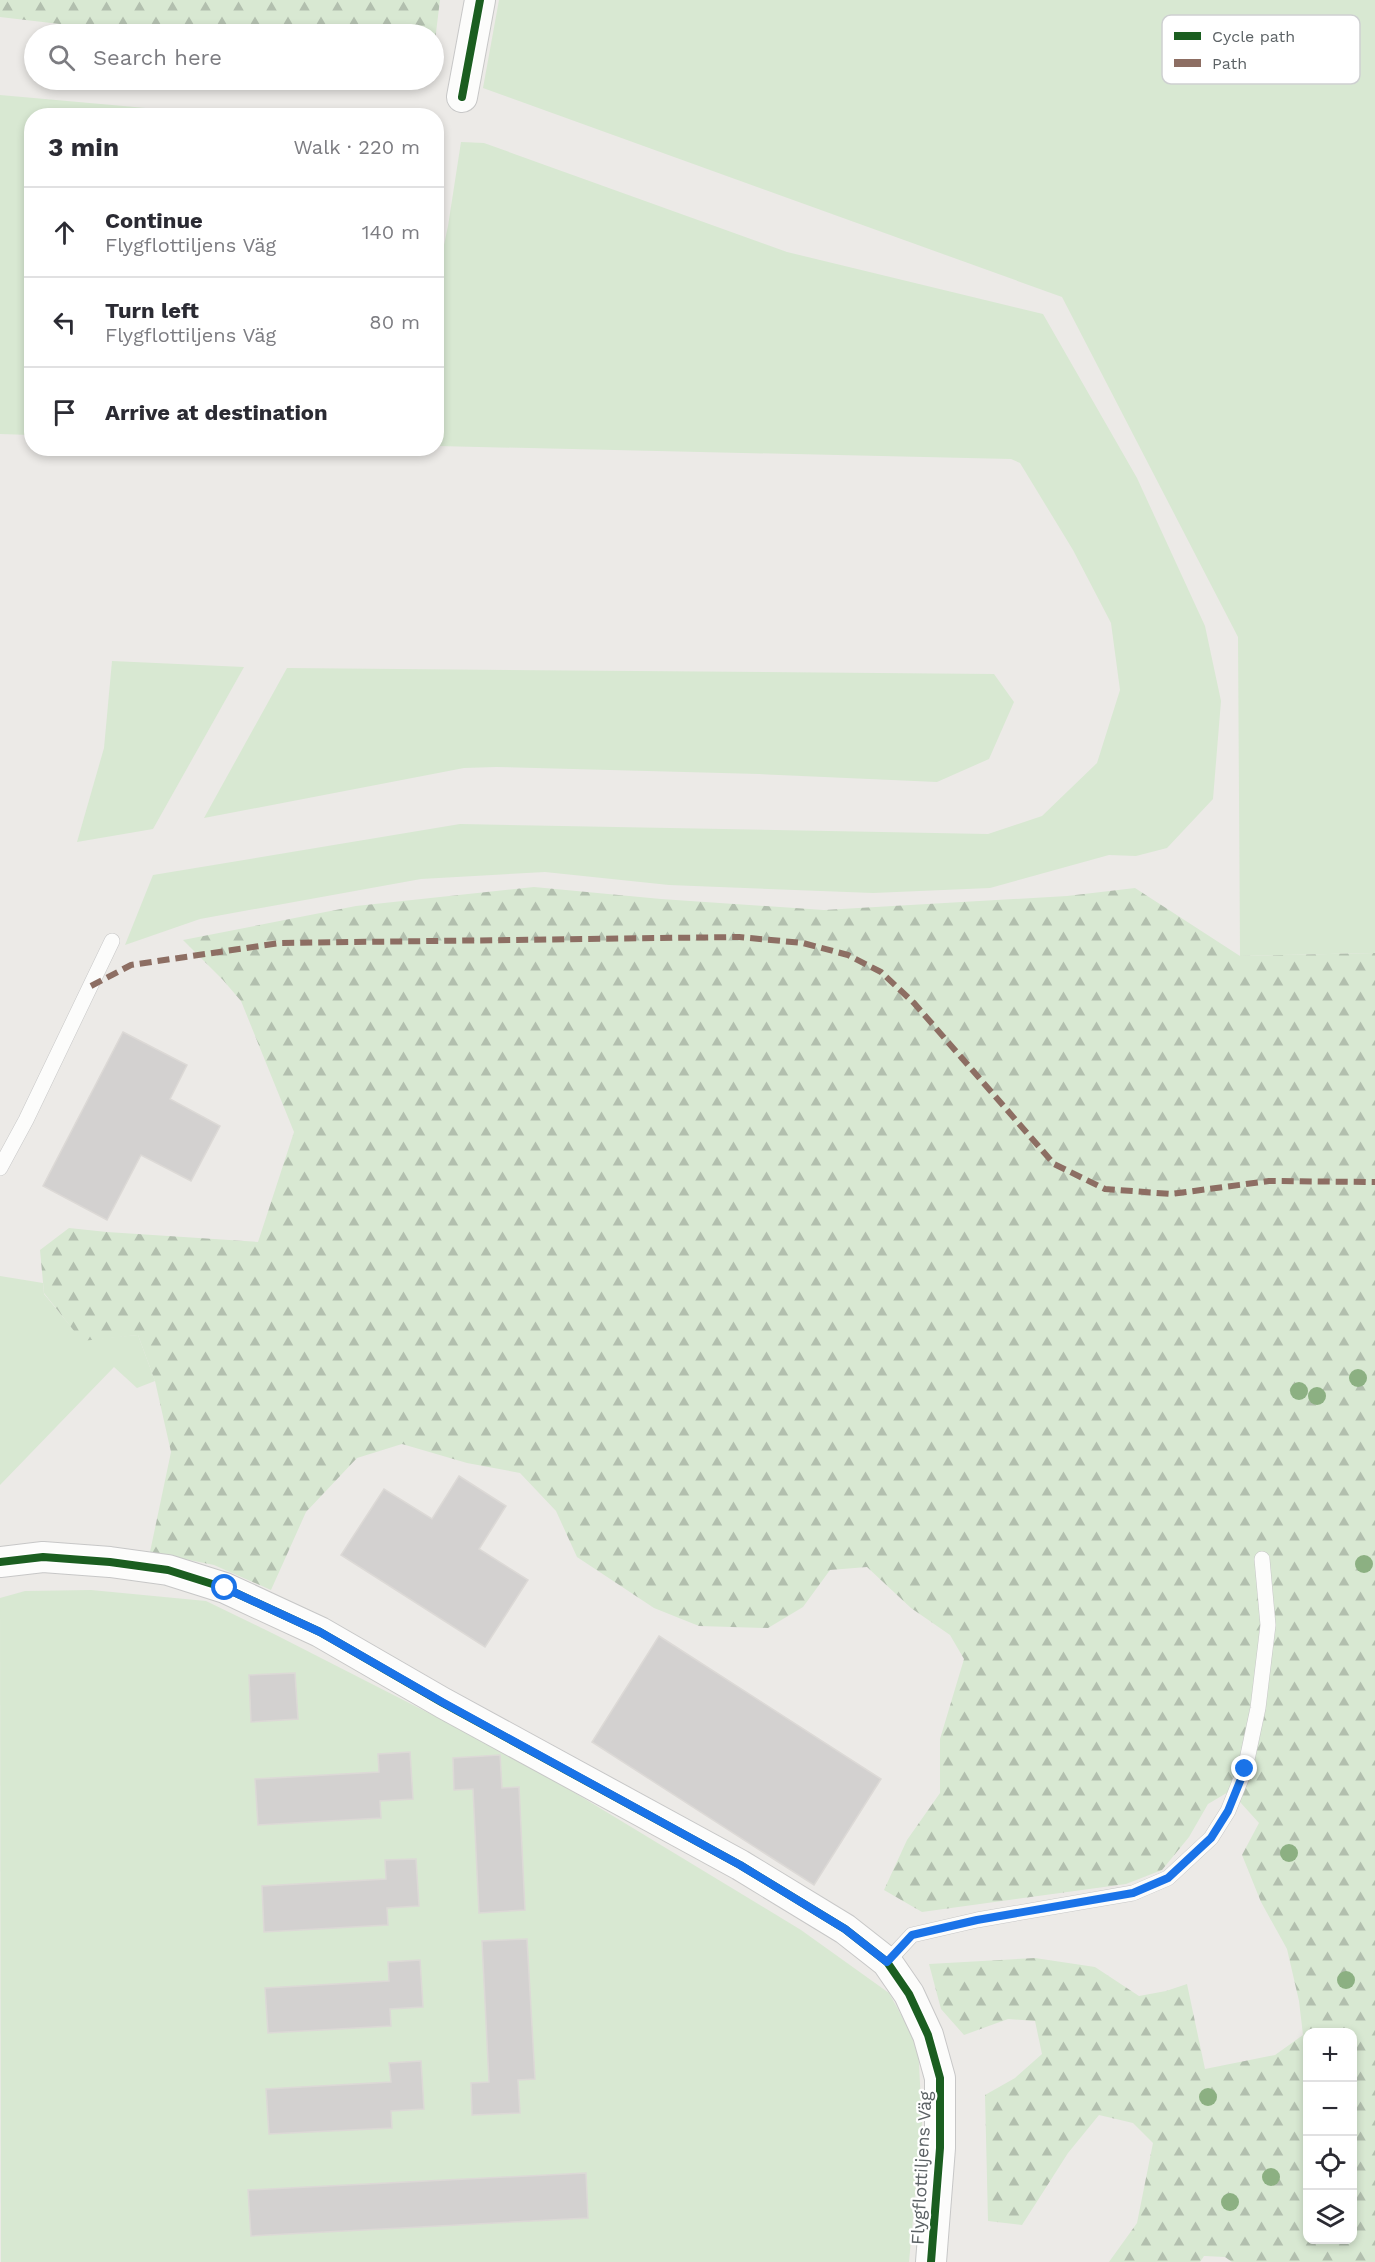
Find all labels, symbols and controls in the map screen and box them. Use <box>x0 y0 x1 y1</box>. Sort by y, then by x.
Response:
legend <box>1162 15 1360 84</box>
search box <box>24 24 444 90</box>
text: Cycle path <box>1212 27 1295 46</box>
icon: search <box>45 41 78 74</box>
text: Search here <box>93 45 222 70</box>
text: Path <box>1212 54 1247 73</box>
text: 3 min <box>48 132 119 162</box>
text: Walk · 220 m <box>293 135 420 159</box>
text: Continue <box>105 208 203 233</box>
icon: ahead <box>48 216 81 249</box>
text: 140 m <box>362 220 420 244</box>
text: Flygflottiljens Väg <box>105 233 276 257</box>
text: Turn left <box>105 298 199 323</box>
icon: left <box>48 306 81 339</box>
text: 80 m <box>369 310 420 334</box>
text: Flygflottiljens Väg <box>105 323 276 347</box>
icon: arrive <box>48 396 81 429</box>
text: Arrive at destination <box>105 400 328 425</box>
route start <box>211 1574 237 1600</box>
route end <box>1231 1755 1257 1781</box>
map controls <box>1303 2028 1357 2244</box>
button: + <box>1303 2028 1357 2082</box>
button: − <box>1303 2082 1357 2136</box>
street label: Flygflottiljens Väg <box>906 2090 936 2245</box>
button: locate <box>1303 2136 1357 2190</box>
button: layers <box>1303 2190 1357 2244</box>

